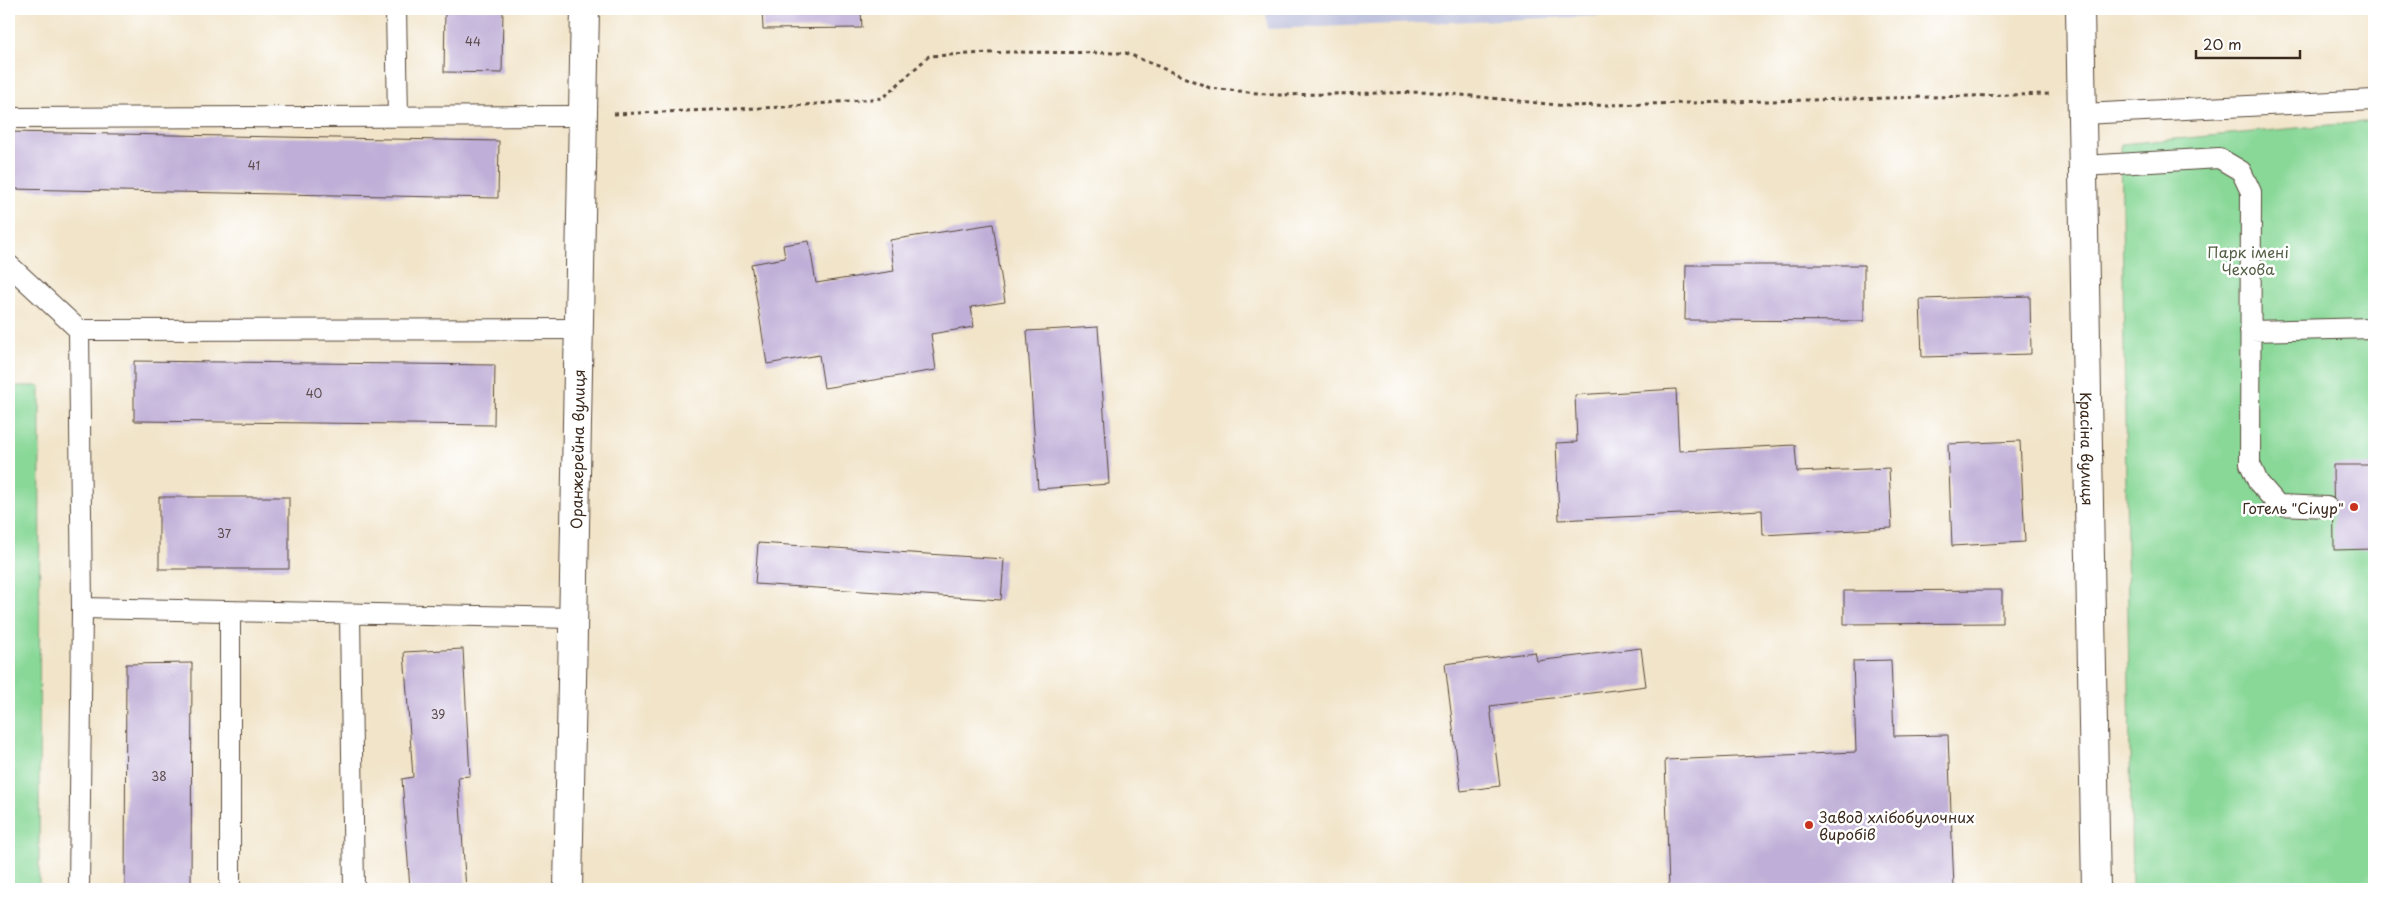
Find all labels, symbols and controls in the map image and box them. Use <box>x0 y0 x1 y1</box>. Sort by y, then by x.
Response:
scale bar <box>2196 28 2299 60</box>
house number: 44 <box>465 32 481 50</box>
text: 20 m <box>2203 32 2242 55</box>
house number: 41 <box>248 156 260 174</box>
park label: Парк імені Чехова <box>2207 240 2289 280</box>
street label: Оранжерейна вулиця <box>563 369 590 529</box>
house number: 40 <box>306 384 323 402</box>
street label: Красіна вулиця <box>2075 392 2101 506</box>
place label: Готель "Сілур" <box>2242 496 2344 519</box>
marker: Готель "Сілур" <box>2348 501 2360 513</box>
house number: 37 <box>217 524 232 542</box>
house number: 39 <box>431 705 445 723</box>
house number: 38 <box>151 767 167 785</box>
place label: Завод хлібобулочних виробів <box>1819 805 1975 845</box>
marker: Завод хлібобулочних виробів <box>1803 819 1815 831</box>

